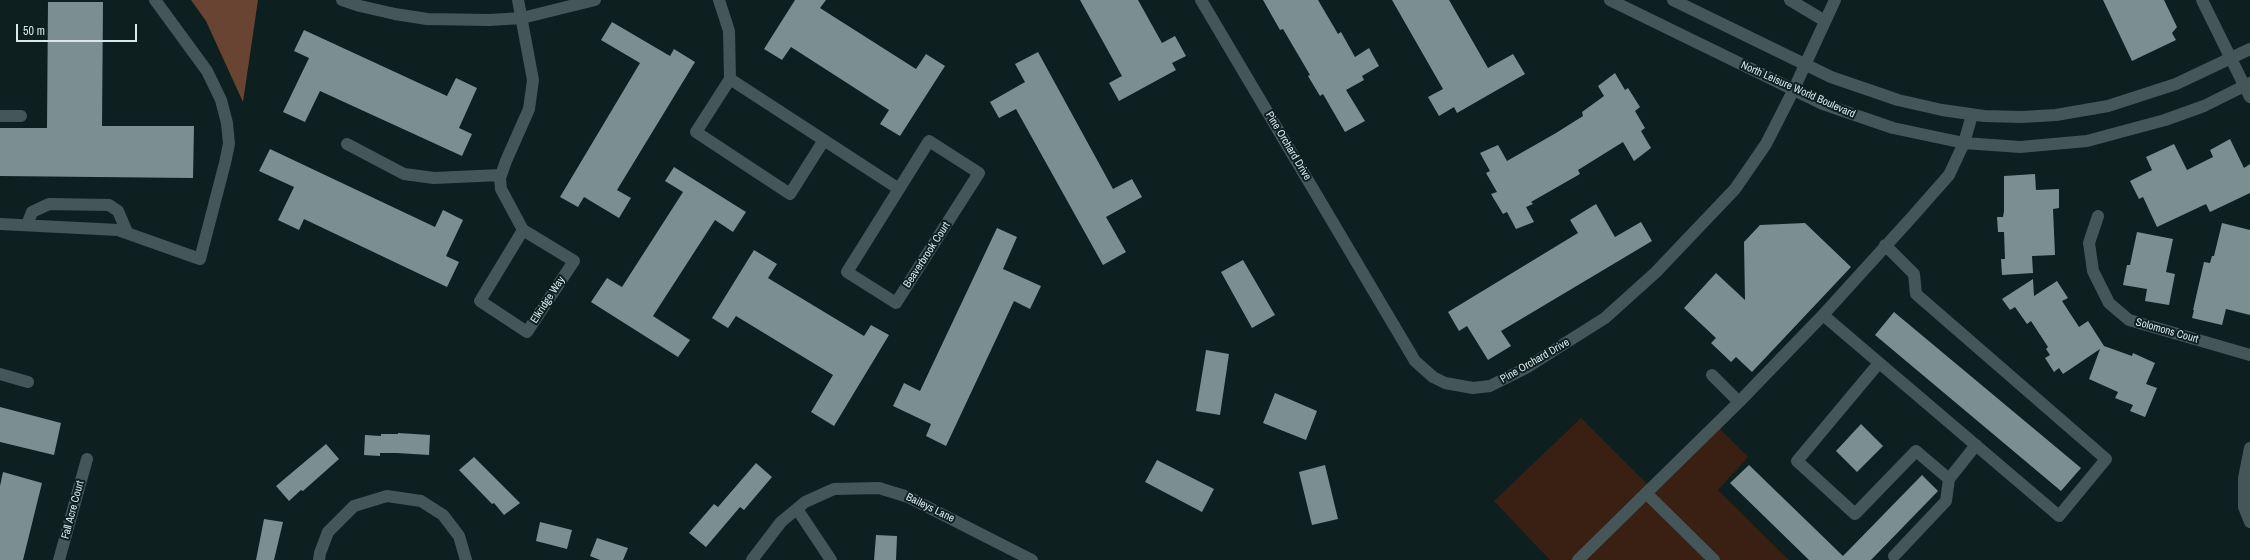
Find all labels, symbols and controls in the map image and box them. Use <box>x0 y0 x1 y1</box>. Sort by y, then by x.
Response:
scale bar <box>18 16 139 42</box>
text: 50 m <box>23 23 45 39</box>
street label: North Leisure World Boulevard <box>1739 59 1857 121</box>
street label: Pine Orchard Drive <box>1262 109 1314 183</box>
street label: Beaverbrook Court <box>901 220 953 290</box>
street label: Elkridge Way <box>528 274 568 326</box>
street label: Solomons Court <box>2134 316 2200 346</box>
street label: Pine Orchard Drive <box>1498 336 1572 386</box>
street label: Fall Acre Court <box>59 479 87 541</box>
street label: Baileys Lane <box>904 491 956 525</box>

